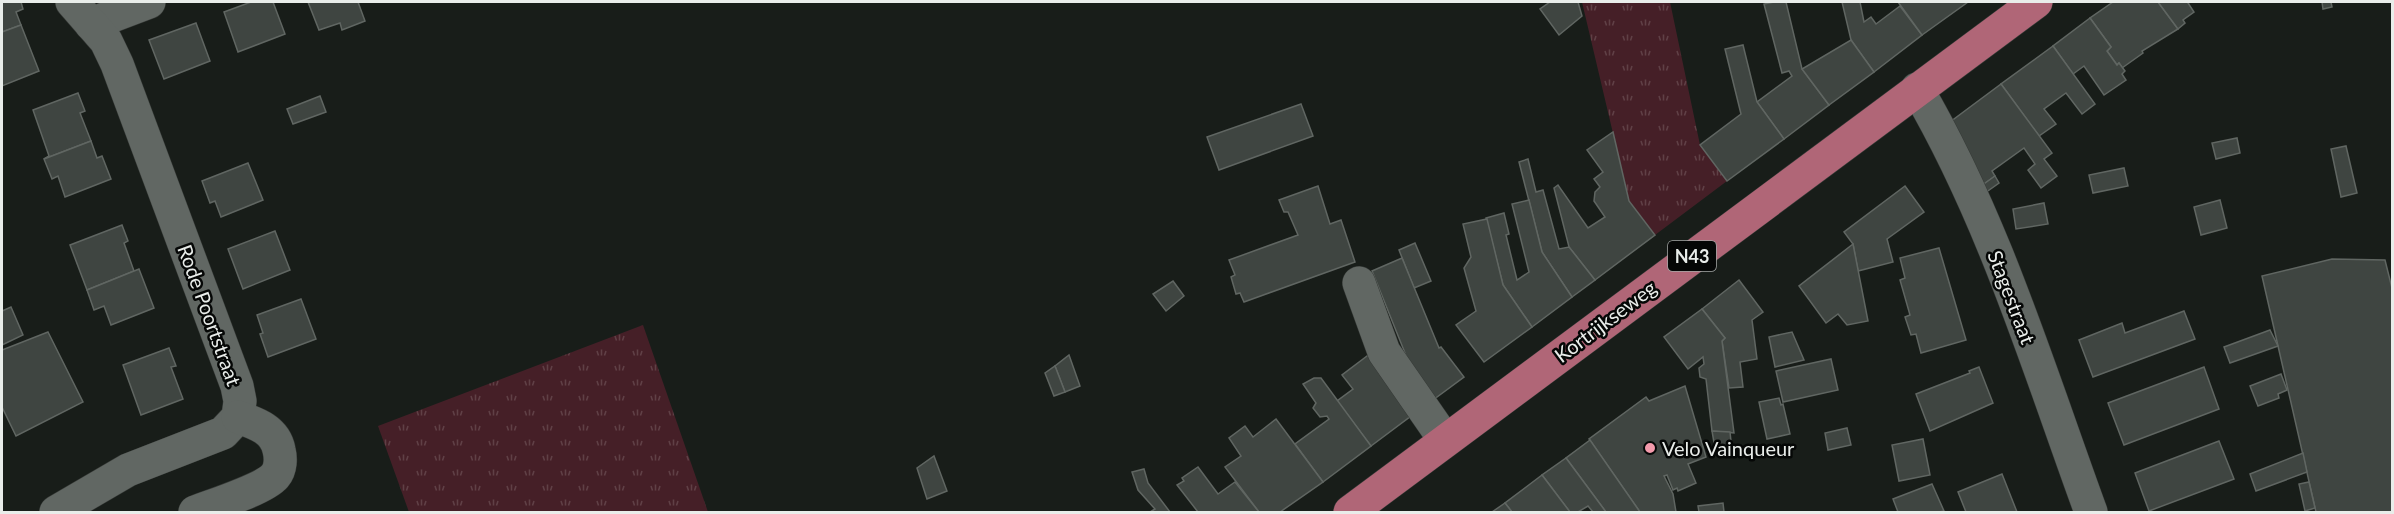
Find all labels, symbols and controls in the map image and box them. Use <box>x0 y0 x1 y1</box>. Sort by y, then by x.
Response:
street label: Rode Poortstraat <box>173 241 247 389</box>
road number: N43 <box>1668 241 1716 271</box>
street label: Stagestraat <box>1983 247 2041 347</box>
street label: Kortrijkseweg <box>1549 275 1661 367</box>
place label: Velo Vainqueur <box>1662 436 1795 460</box>
marker: Velo Vainqueur <box>1643 441 1657 455</box>

